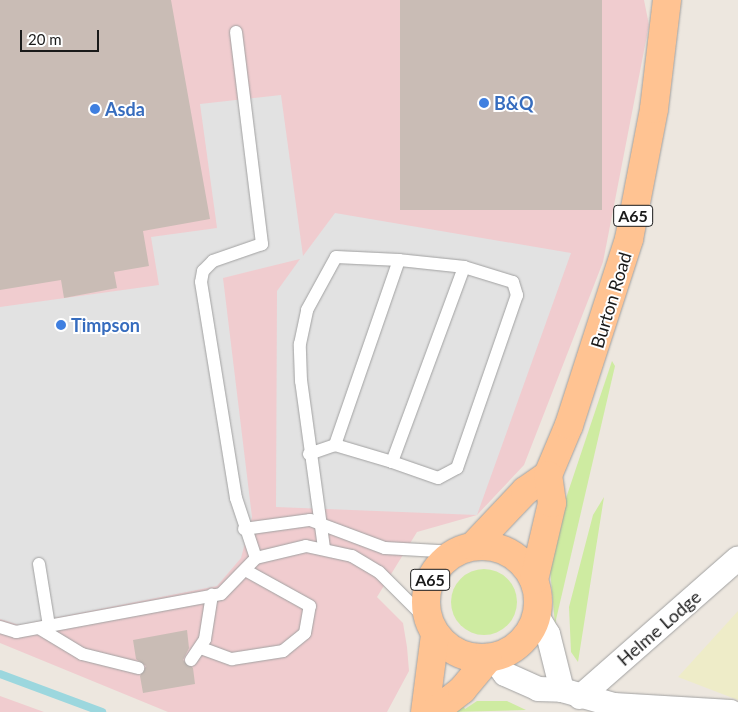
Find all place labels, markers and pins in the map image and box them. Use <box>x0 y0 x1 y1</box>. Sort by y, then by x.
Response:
place label: B&Q <box>494 92 533 114</box>
marker: B&Q <box>478 97 490 109</box>
place label: Asda <box>105 98 145 120</box>
marker: Asda <box>89 103 101 115</box>
place label: Timpson <box>71 314 140 336</box>
marker: Timpson <box>55 319 67 331</box>

